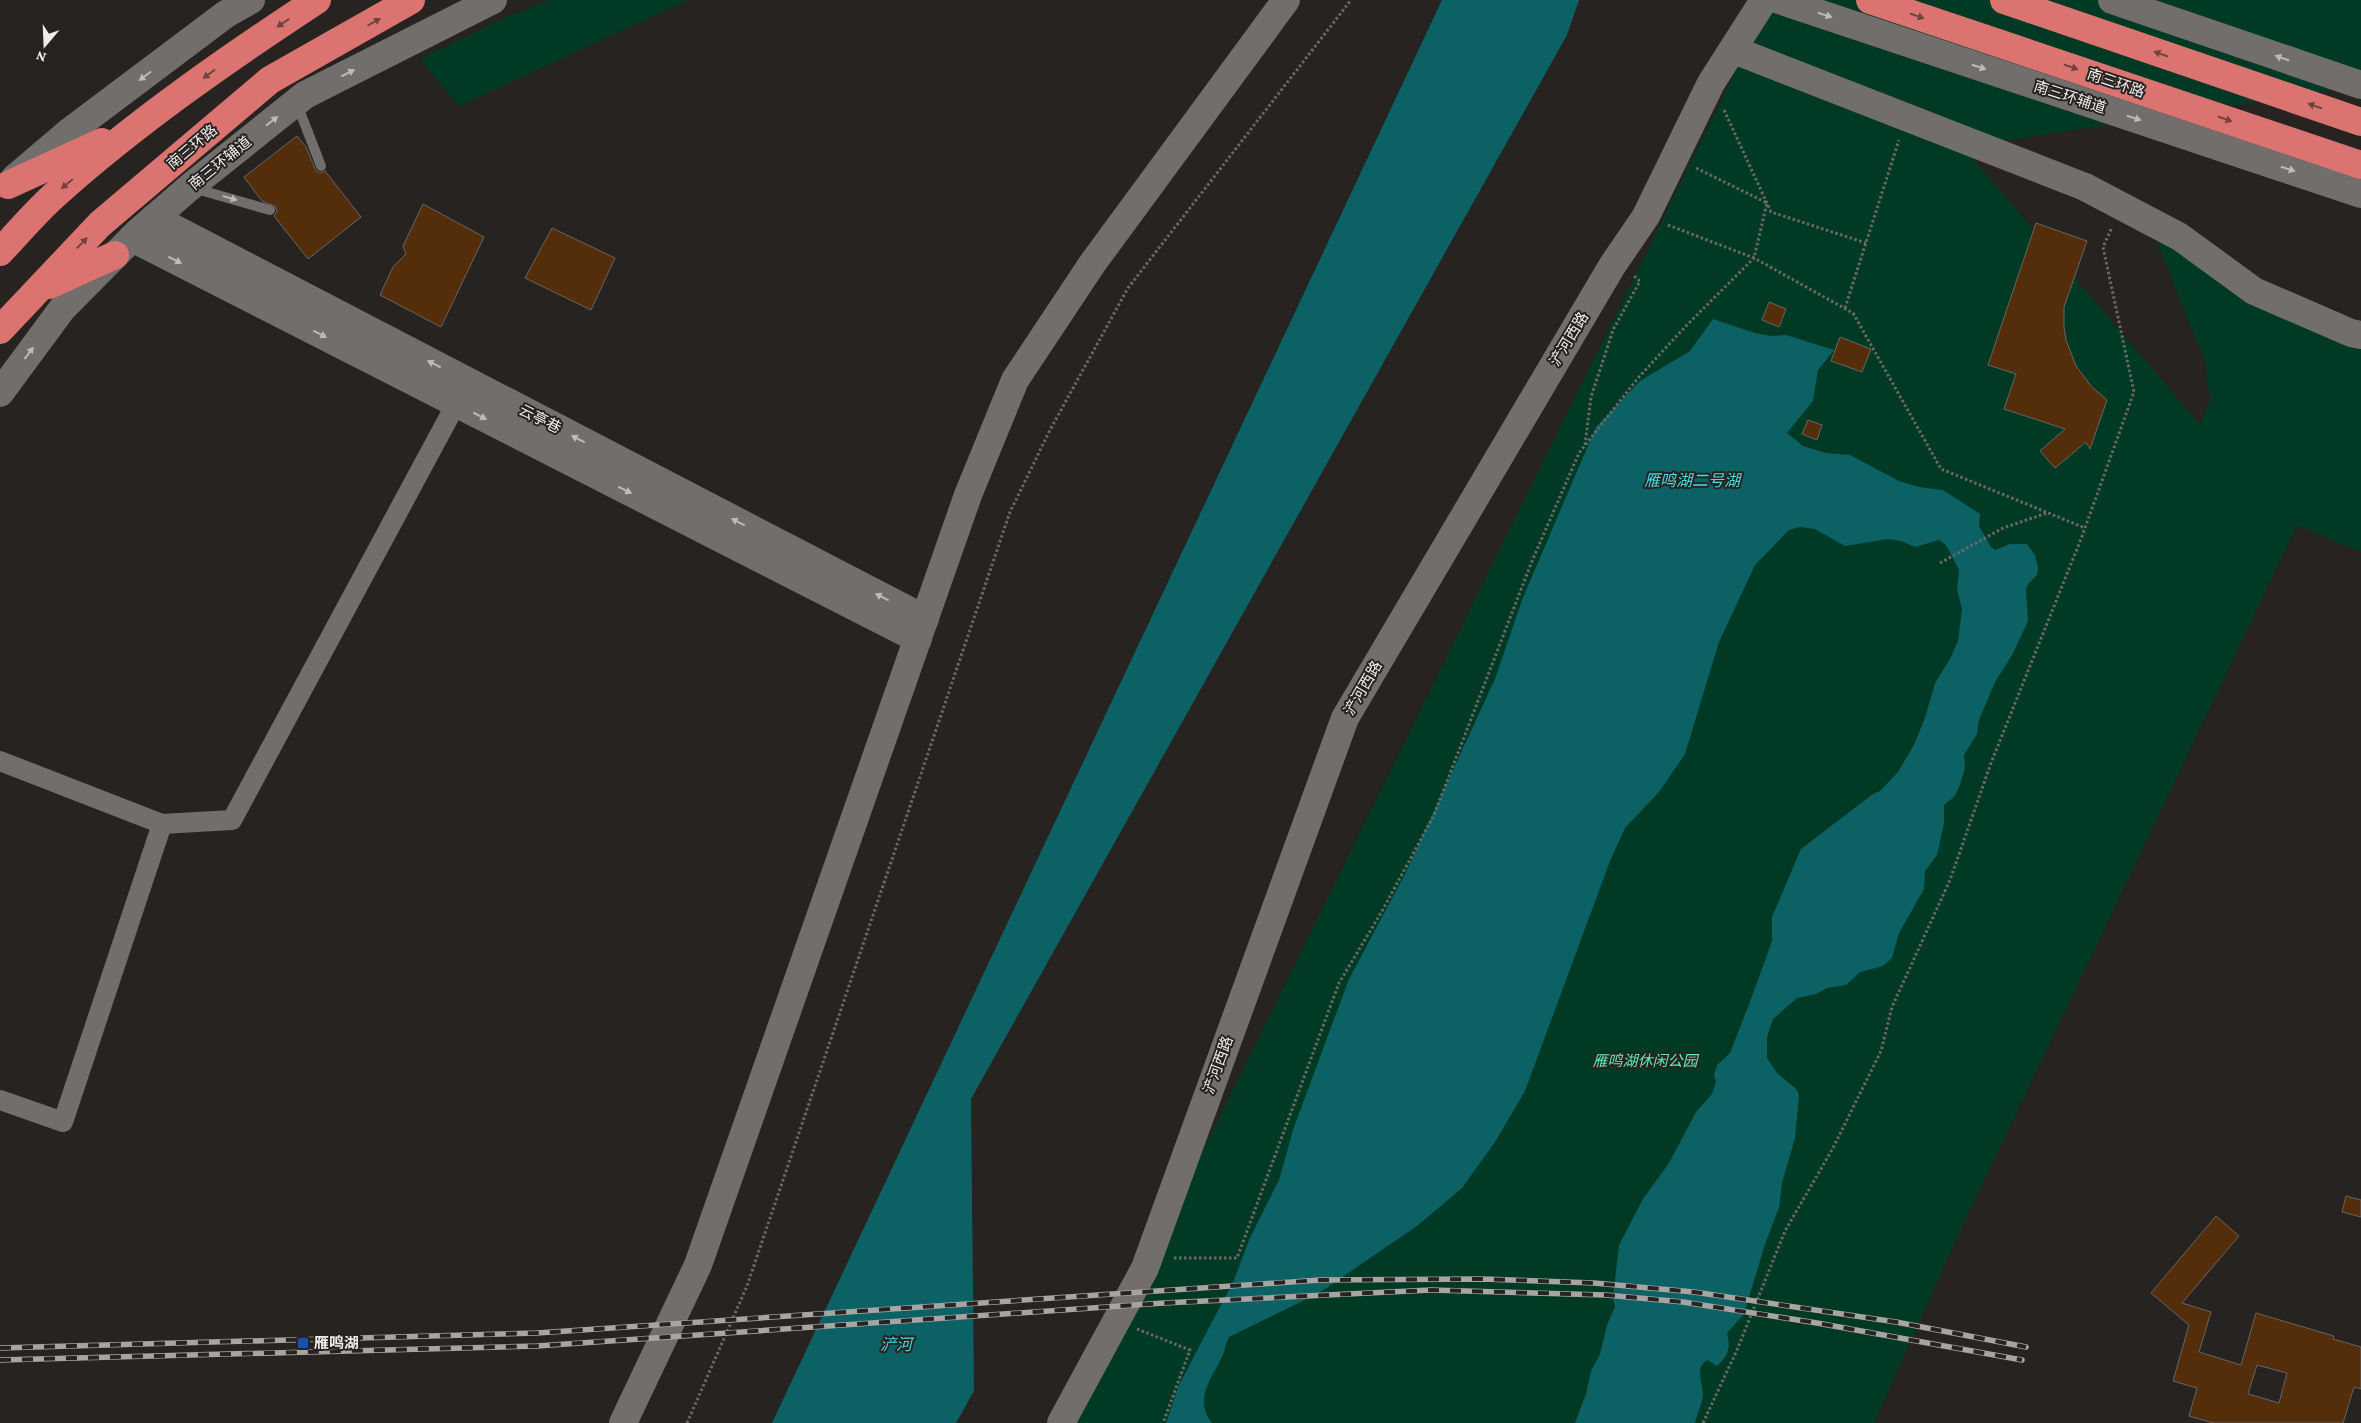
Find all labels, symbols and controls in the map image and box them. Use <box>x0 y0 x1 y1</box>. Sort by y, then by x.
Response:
one-way arrow <box>1818 12 1833 20</box>
one-way arrow <box>1909 12 1924 20</box>
one-way arrow <box>367 17 380 26</box>
one-way arrow <box>276 18 290 27</box>
north arrow <box>20 20 70 70</box>
text: N <box>33 48 48 66</box>
one-way arrow <box>2153 50 2168 58</box>
one-way arrow <box>2274 54 2289 61</box>
one-way arrow <box>1972 63 1987 71</box>
one-way arrow <box>2063 64 2078 72</box>
street label: 南三环路 <box>2085 66 2147 100</box>
one-way arrow <box>202 69 216 79</box>
one-way arrow <box>341 69 355 77</box>
one-way arrow <box>139 70 152 81</box>
street label: 南三环辅道 <box>2032 78 2108 116</box>
one-way arrow <box>2307 102 2322 110</box>
one-way arrow <box>2126 115 2141 122</box>
one-way arrow <box>265 116 278 127</box>
one-way arrow <box>2217 116 2232 123</box>
street label: 南三环路 <box>164 122 220 172</box>
street label: 南三环辅道 <box>186 133 254 193</box>
one-way arrow <box>2281 166 2296 174</box>
one-way arrow <box>61 179 74 190</box>
one-way arrow <box>222 195 237 203</box>
one-way arrow <box>75 238 87 250</box>
one-way arrow <box>168 256 182 264</box>
street label: 浐河西路 <box>1547 309 1591 369</box>
one-way arrow <box>313 330 327 338</box>
one-way arrow <box>24 346 34 360</box>
one-way arrow <box>427 359 441 368</box>
street label: 云亭巷 <box>516 402 564 436</box>
one-way arrow <box>473 412 488 420</box>
one-way arrow <box>571 434 585 443</box>
water label: 雁鸣湖二号湖 <box>1644 472 1743 489</box>
one-way arrow <box>618 486 632 494</box>
one-way arrow <box>730 518 745 526</box>
one-way arrow <box>875 593 889 601</box>
street label: 浐河西路 <box>1341 658 1385 718</box>
street label: 浐河西路 <box>1200 1034 1236 1096</box>
park label: 雁鸣湖休闲公园 <box>1592 1053 1699 1069</box>
place label: 雁鸣湖 <box>314 1335 359 1351</box>
marker: 雁鸣湖 <box>296 1336 310 1350</box>
water label: 浐河 <box>880 1336 915 1353</box>

